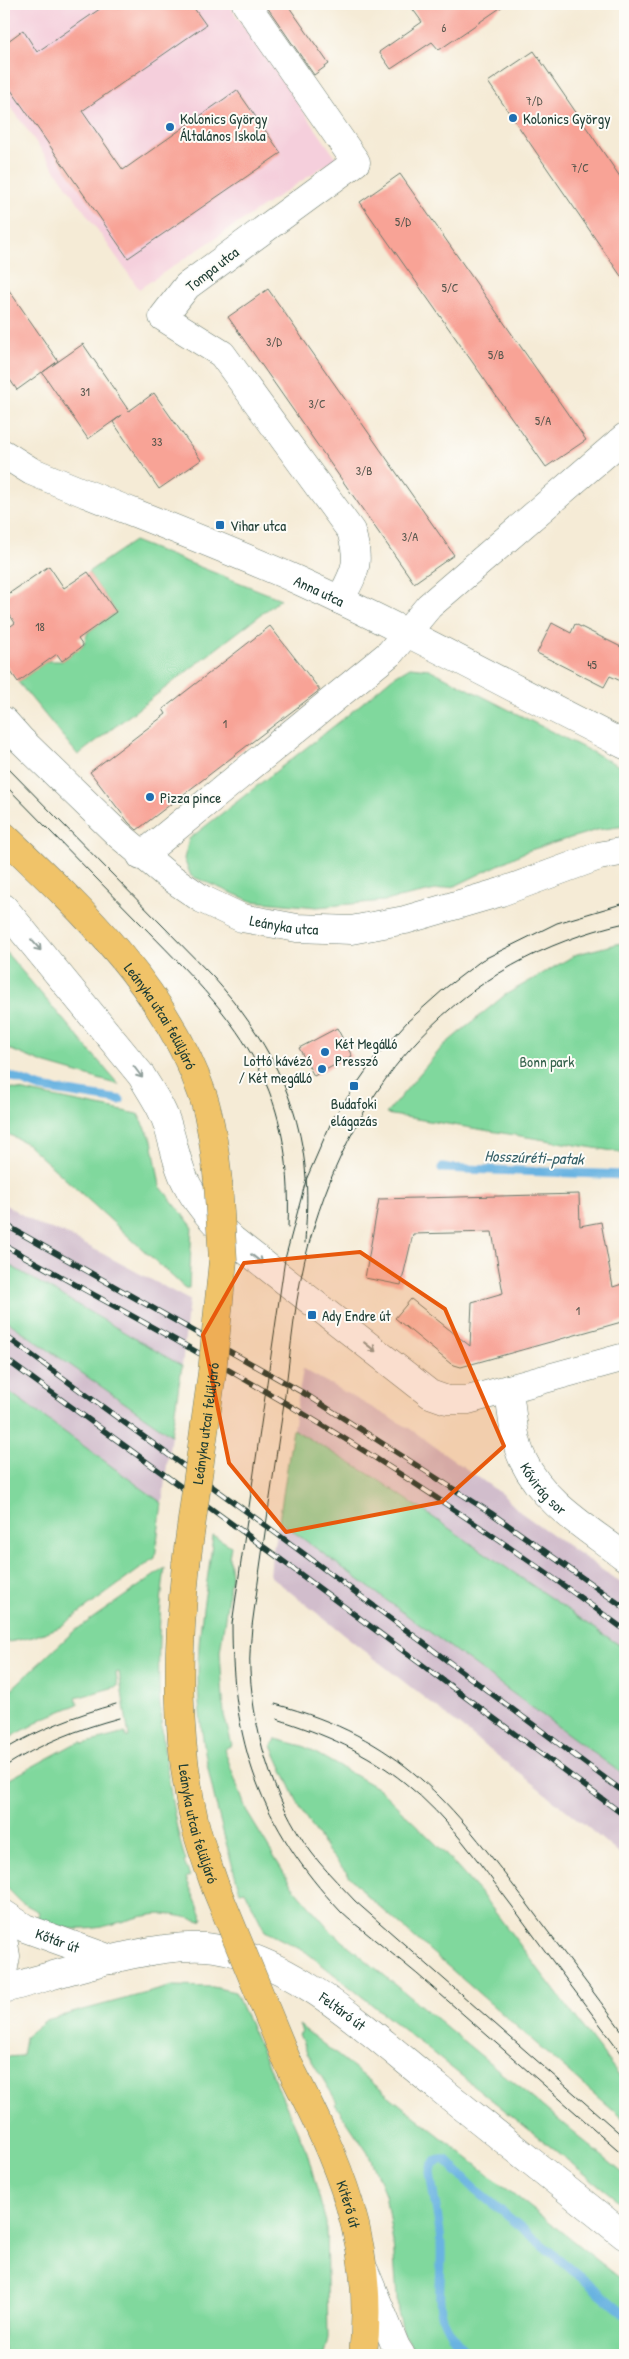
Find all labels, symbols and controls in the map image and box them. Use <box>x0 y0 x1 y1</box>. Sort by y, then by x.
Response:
house number: 6 <box>442 19 447 36</box>
house number: 7/D <box>526 92 543 109</box>
place label: Kolonics György Általános Iskola <box>180 108 268 146</box>
place label: Kolonics György <box>523 108 611 129</box>
marker: Kolonics György <box>507 112 519 124</box>
marker: Kolonics György Általános Iskola <box>164 121 176 133</box>
house number: 7/C <box>571 159 589 176</box>
house number: 5/D <box>395 213 411 230</box>
street label: Tompa utca <box>181 242 243 296</box>
house number: 5/C <box>442 279 459 296</box>
house number: 3/D <box>266 333 282 350</box>
house number: 5/B <box>488 346 504 363</box>
house number: 31 <box>80 383 90 400</box>
house number: 3/C <box>308 395 326 412</box>
house number: 5/A <box>535 412 551 429</box>
house number: 33 <box>152 433 162 450</box>
house number: 3/B <box>356 462 372 479</box>
place label: Vihar utca <box>230 515 286 536</box>
marker: Vihar utca <box>214 519 226 531</box>
house number: 3/A <box>402 528 418 545</box>
street label: Anna utca <box>291 570 348 611</box>
house number: 18 <box>35 618 45 635</box>
house number: 45 <box>587 656 597 673</box>
house number: 1 <box>223 715 227 732</box>
place label: Pizza pince <box>160 787 221 808</box>
marker: Pizza pince <box>144 791 156 803</box>
street label: Leányka utca <box>248 909 319 939</box>
one-way arrow <box>30 939 41 952</box>
street label: Leányka utcai felüljáró <box>120 958 202 1073</box>
place label: Két Megálló Presszó <box>335 1033 397 1071</box>
marker: Két Megálló Presszó <box>319 1046 331 1058</box>
place label: Lottó kávézó / Két megálló <box>239 1050 312 1088</box>
park label: Bonn park <box>520 1051 574 1072</box>
marker: Lottó kávézó / Két megálló <box>316 1063 328 1075</box>
one-way arrow <box>133 1065 143 1079</box>
marker: Budafoki elágazás <box>348 1080 360 1092</box>
place label: Budafoki elágazás <box>331 1093 377 1131</box>
water label: Hosszúréti-patak <box>484 1144 585 1170</box>
one-way arrow <box>250 1254 264 1264</box>
house number: 1 <box>576 1302 580 1319</box>
place label: Ady Endre út <box>322 1305 391 1326</box>
marker: Ady Endre út <box>306 1309 318 1321</box>
one-way arrow <box>363 1342 377 1352</box>
street label: Leányka utcai felüljáró <box>186 1362 223 1485</box>
street label: Kővirág sor <box>516 1459 572 1519</box>
street label: Leányka utcai felüljáró <box>174 1763 224 1886</box>
street label: Kőtár út <box>33 1922 83 1958</box>
street label: Feltáró út <box>315 1986 371 2036</box>
street label: Kitérő út <box>332 2177 366 2231</box>

